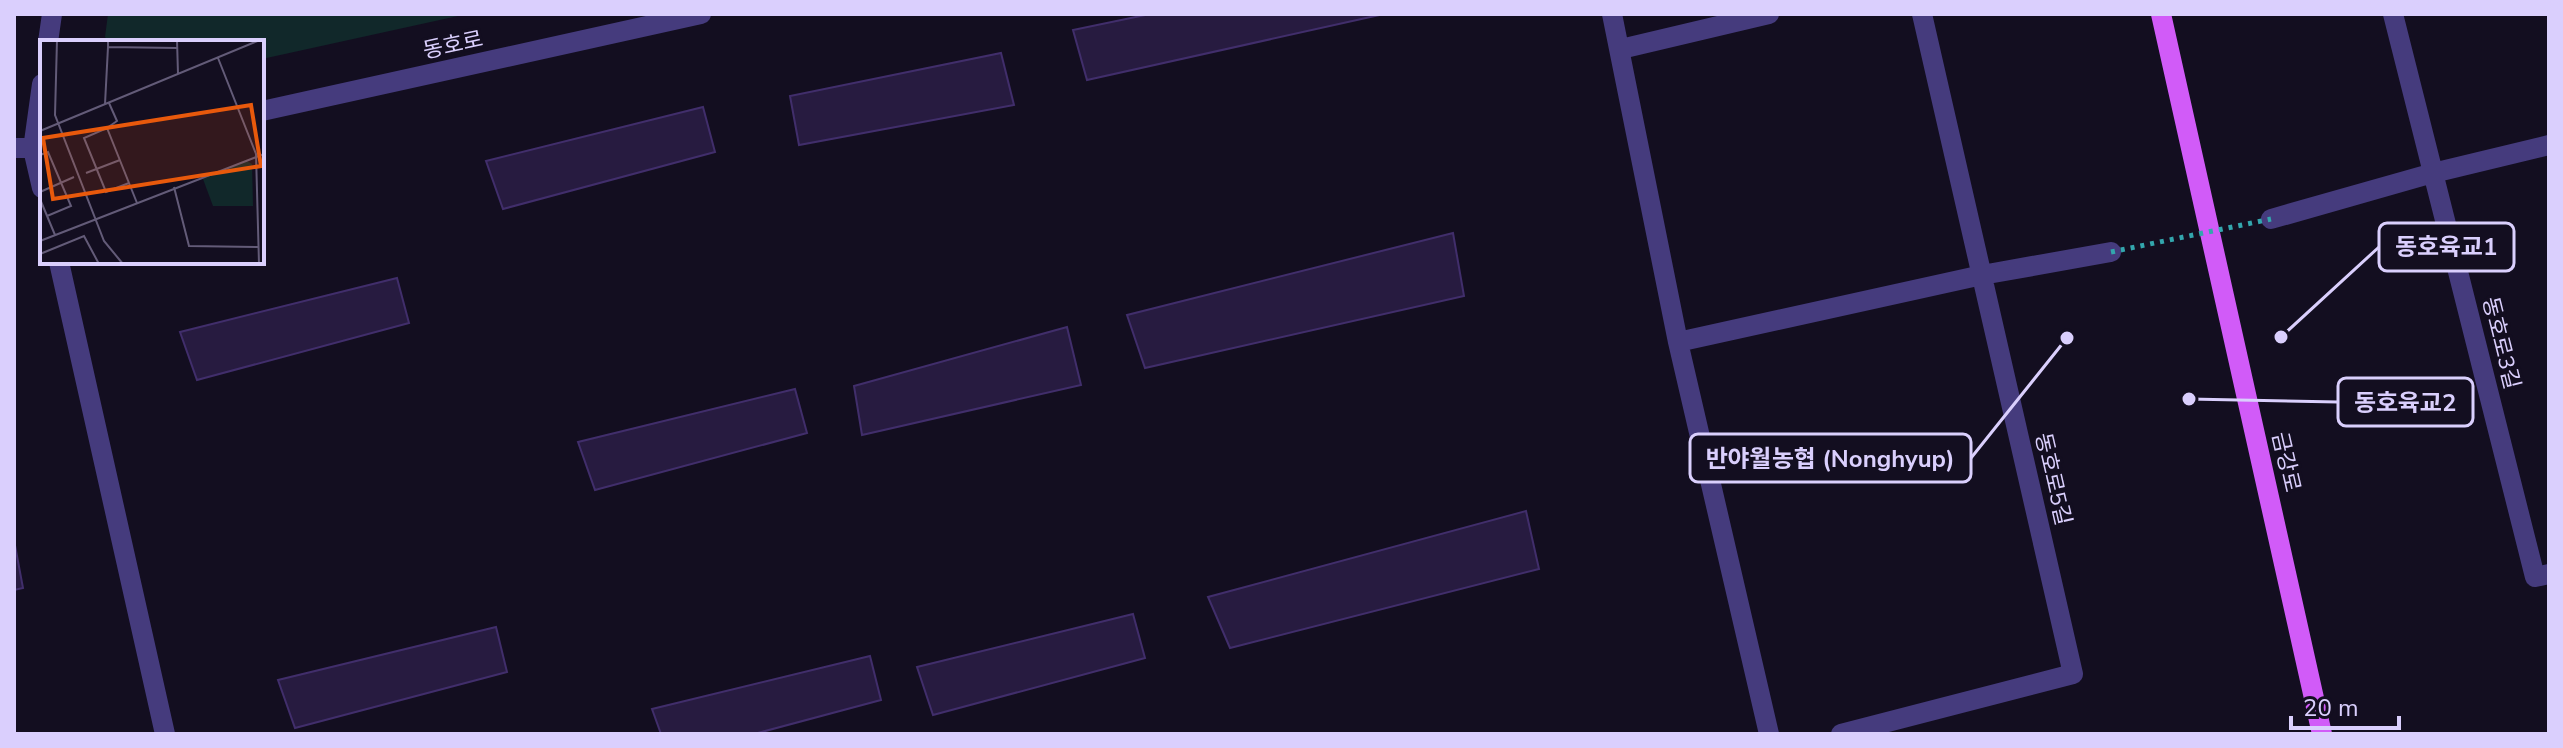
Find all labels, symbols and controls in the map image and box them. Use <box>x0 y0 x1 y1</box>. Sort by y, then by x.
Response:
street label: 동호로 <box>420 24 486 66</box>
inset map <box>40 40 264 264</box>
callout: 동호육교1 <box>2379 223 2514 271</box>
text: 동호육교1 <box>2395 231 2497 263</box>
street label: 동호로3길 <box>2475 294 2527 392</box>
callout: 동호육교2 <box>2338 378 2473 426</box>
text: 동호육교2 <box>2354 387 2456 419</box>
street label: 금강로 <box>2265 429 2307 495</box>
street label: 동호로5길 <box>2028 430 2078 528</box>
callout: 반야월농협 (Nonghyup) <box>1690 434 1971 482</box>
text: 반야월농협 (Nonghyup) <box>1705 443 1955 475</box>
scale bar <box>2291 680 2399 730</box>
text: 20 m <box>2303 692 2359 724</box>

